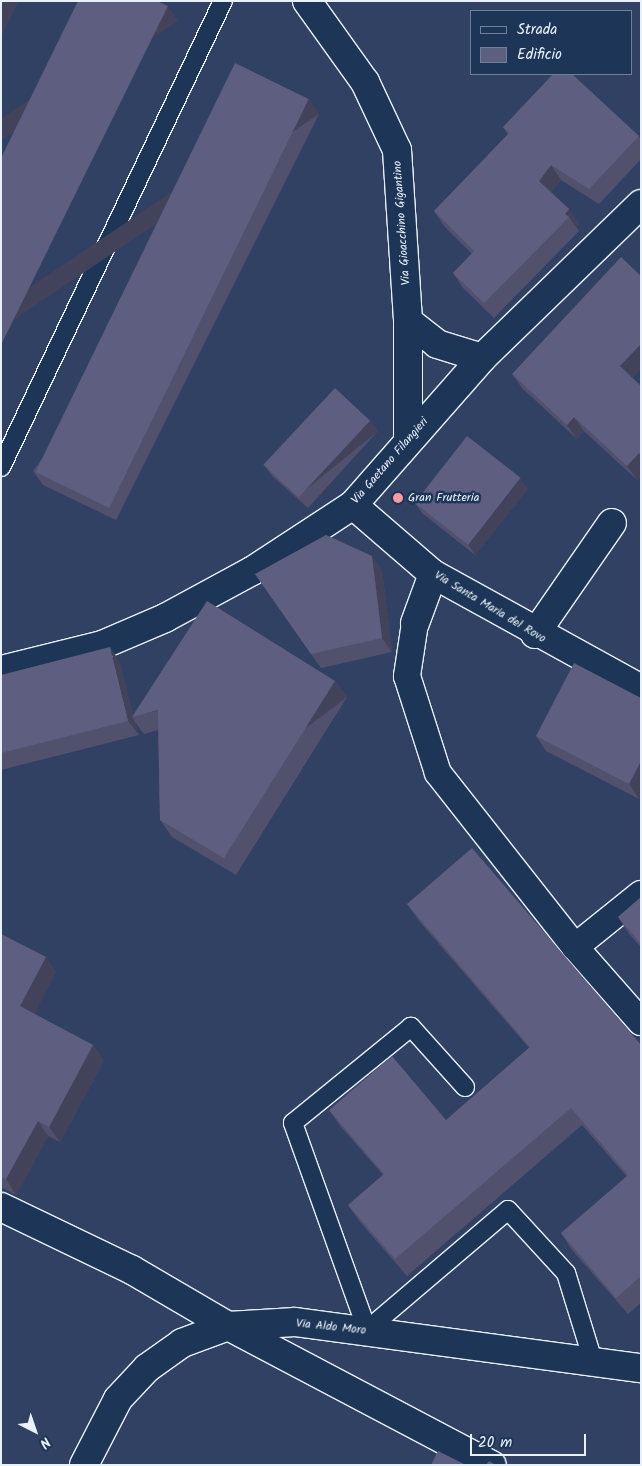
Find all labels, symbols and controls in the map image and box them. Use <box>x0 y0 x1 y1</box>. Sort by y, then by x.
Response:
legend <box>470 10 632 75</box>
text: Strada <box>517 18 557 42</box>
text: Edificio <box>517 43 562 67</box>
street label: Via Gioacchino Gigantino <box>390 160 414 286</box>
street label: Via Gaetano Filangieri <box>349 415 431 507</box>
place label: Gran Frutteria <box>408 491 479 505</box>
marker: Gran Frutteria <box>392 492 404 504</box>
street label: Via Santa Maria del Rovo <box>432 568 548 646</box>
street label: Via Aldo Moro <box>295 1316 367 1338</box>
north arrow <box>10 1406 60 1456</box>
scale bar <box>472 1424 588 1456</box>
text: N <box>34 1431 55 1454</box>
text: 20 m <box>478 1431 512 1455</box>

